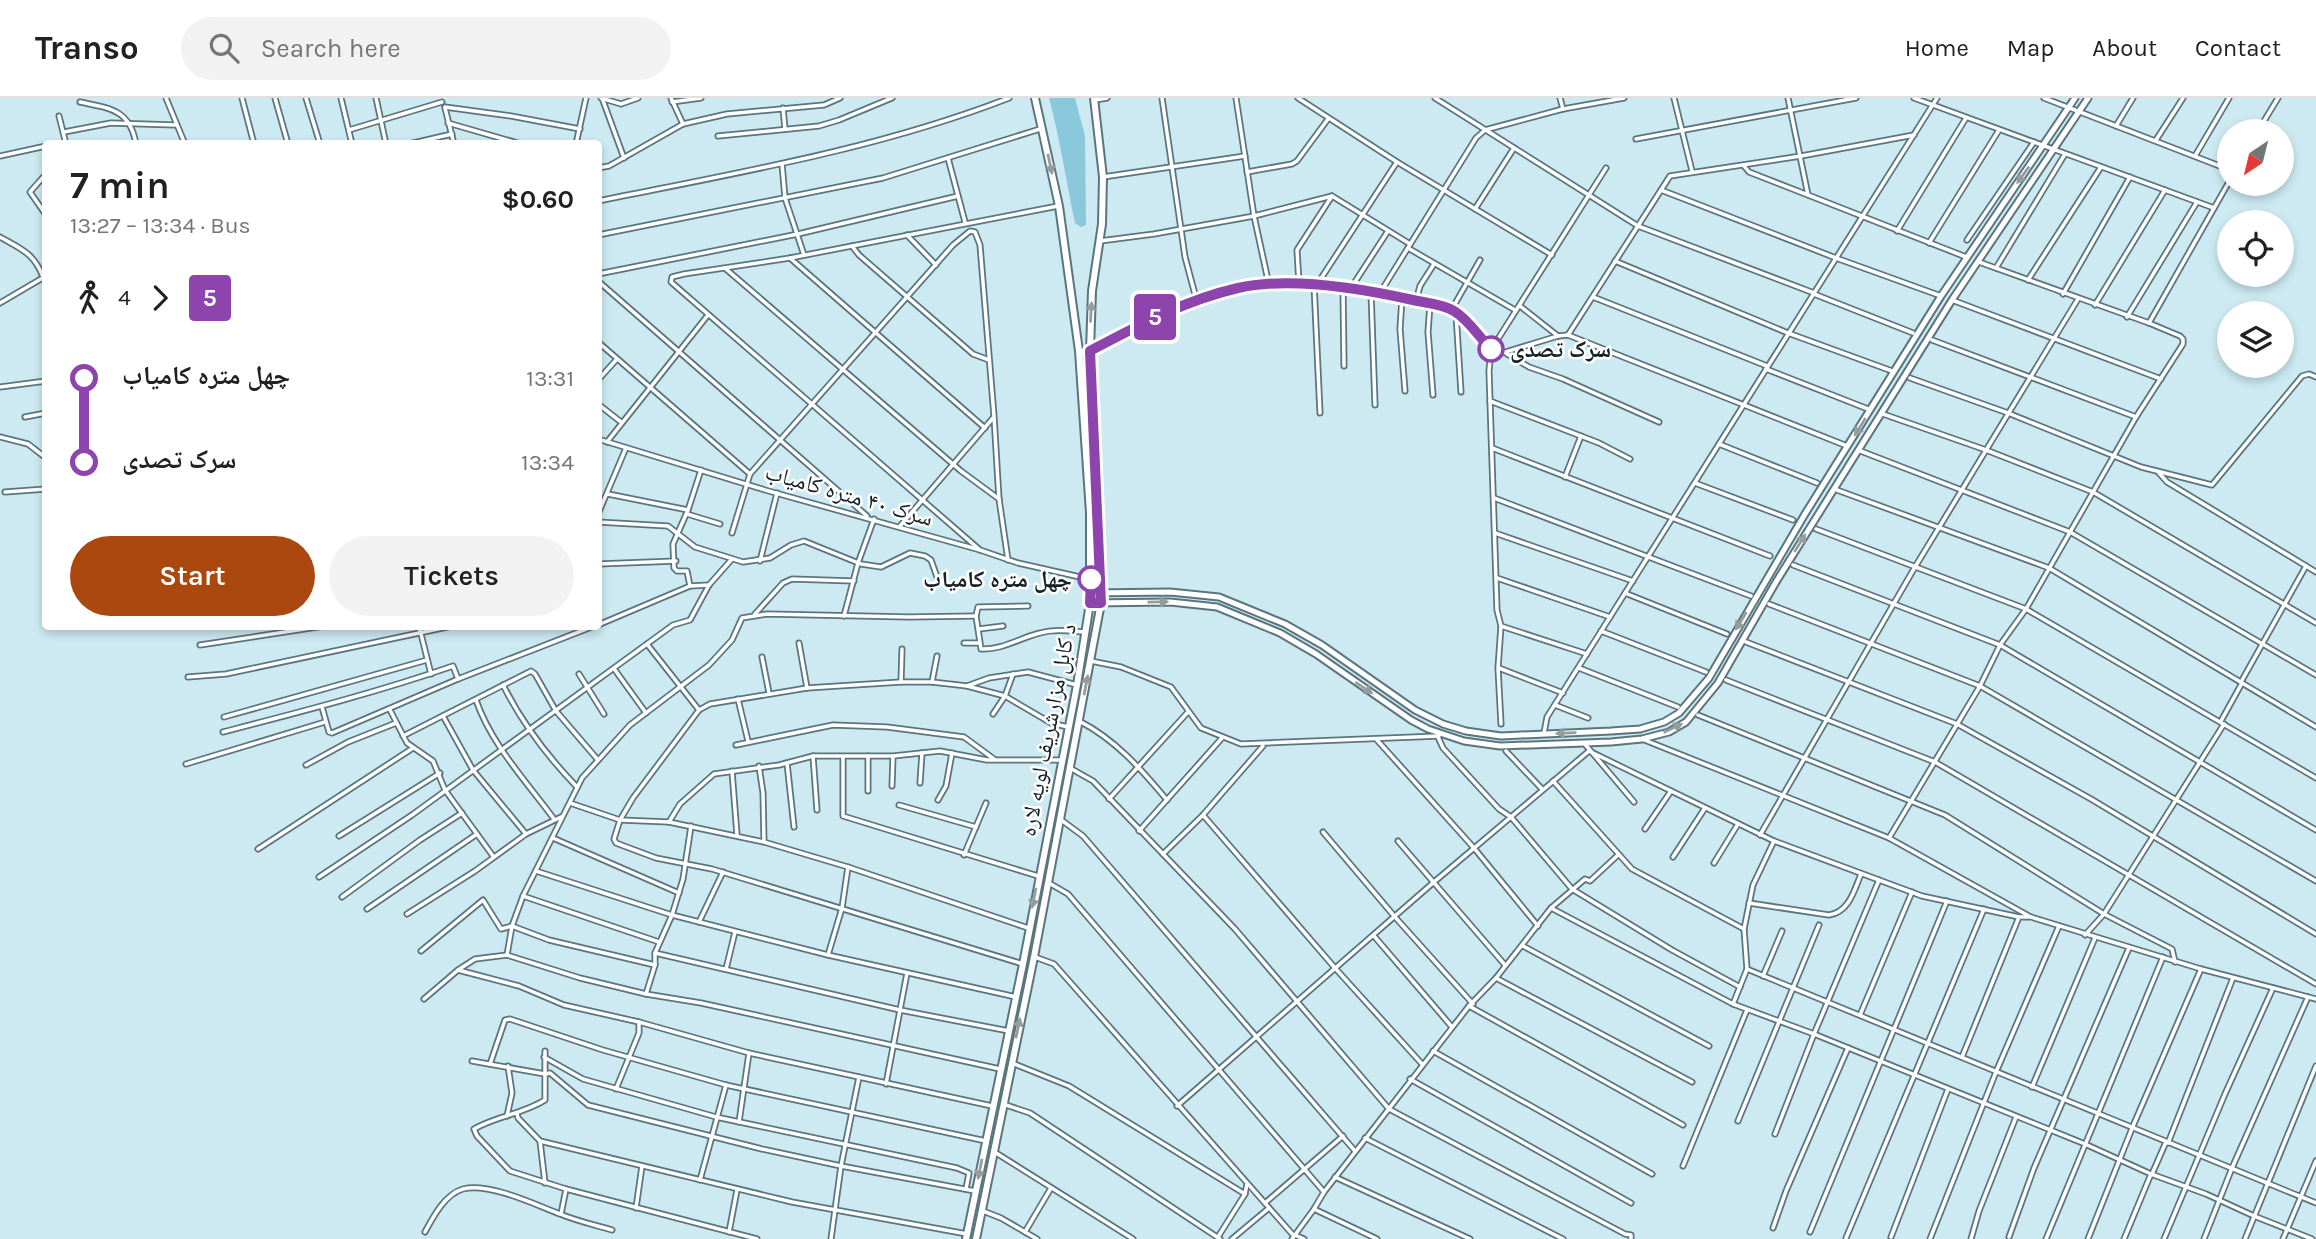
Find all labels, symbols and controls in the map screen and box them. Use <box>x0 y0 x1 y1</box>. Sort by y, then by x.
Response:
search box <box>181 17 671 80</box>
text: Transo <box>35 29 139 67</box>
icon: search <box>205 29 243 67</box>
text: Search here <box>261 33 401 64</box>
text: Home <box>1905 34 1969 62</box>
text: Map <box>2007 34 2054 62</box>
text: About <box>2092 34 2157 62</box>
text: Contact <box>2195 34 2281 62</box>
north arrow <box>2217 119 2294 196</box>
map controls <box>2217 119 2294 378</box>
one-way arrow <box>1045 153 1056 175</box>
text: 7 min <box>70 163 170 208</box>
one-way arrow <box>2016 166 2030 184</box>
text: $0.60 <box>502 184 574 215</box>
button: locate <box>2217 210 2294 287</box>
text: 13:27 – 13:34 · Bus <box>70 212 251 239</box>
icon: walk <box>70 279 108 317</box>
icon: forward <box>141 279 179 317</box>
text: 4 <box>118 284 131 311</box>
text: 5 <box>203 284 217 312</box>
line badge: 5 <box>1132 294 1178 340</box>
one-way arrow <box>1086 300 1097 322</box>
button: layers <box>2217 301 2294 378</box>
text: 5 <box>1148 303 1162 331</box>
marker: سرک تصدی <box>1478 336 1504 362</box>
place label: سرک تصدی <box>1510 336 1611 363</box>
text: چهل متره کامیاب <box>122 360 290 391</box>
text: 13:31 <box>526 365 574 392</box>
one-way arrow <box>1853 418 1866 437</box>
text: سرک تصدی <box>122 444 236 475</box>
text: 13:34 <box>521 449 574 476</box>
street label: سرک ۴۰ متره کامیاب <box>762 458 936 532</box>
one-way arrow <box>1794 534 1806 553</box>
button: Start <box>70 536 315 616</box>
button: Tickets <box>329 536 574 616</box>
place label: چهل متره کامیاب <box>923 566 1072 593</box>
marker: چهل متره کامیاب <box>1078 566 1104 592</box>
one-way arrow <box>1148 597 1170 608</box>
one-way arrow <box>1734 612 1747 631</box>
street label: د کابل مزارشریف لویه لاره <box>1014 621 1082 839</box>
one-way arrow <box>1081 674 1092 696</box>
one-way arrow <box>1354 682 1373 695</box>
one-way arrow <box>1663 723 1683 734</box>
one-way arrow <box>1555 727 1577 738</box>
one-way arrow <box>1028 887 1039 909</box>
one-way arrow <box>1013 1017 1024 1039</box>
one-way arrow <box>975 1158 986 1180</box>

